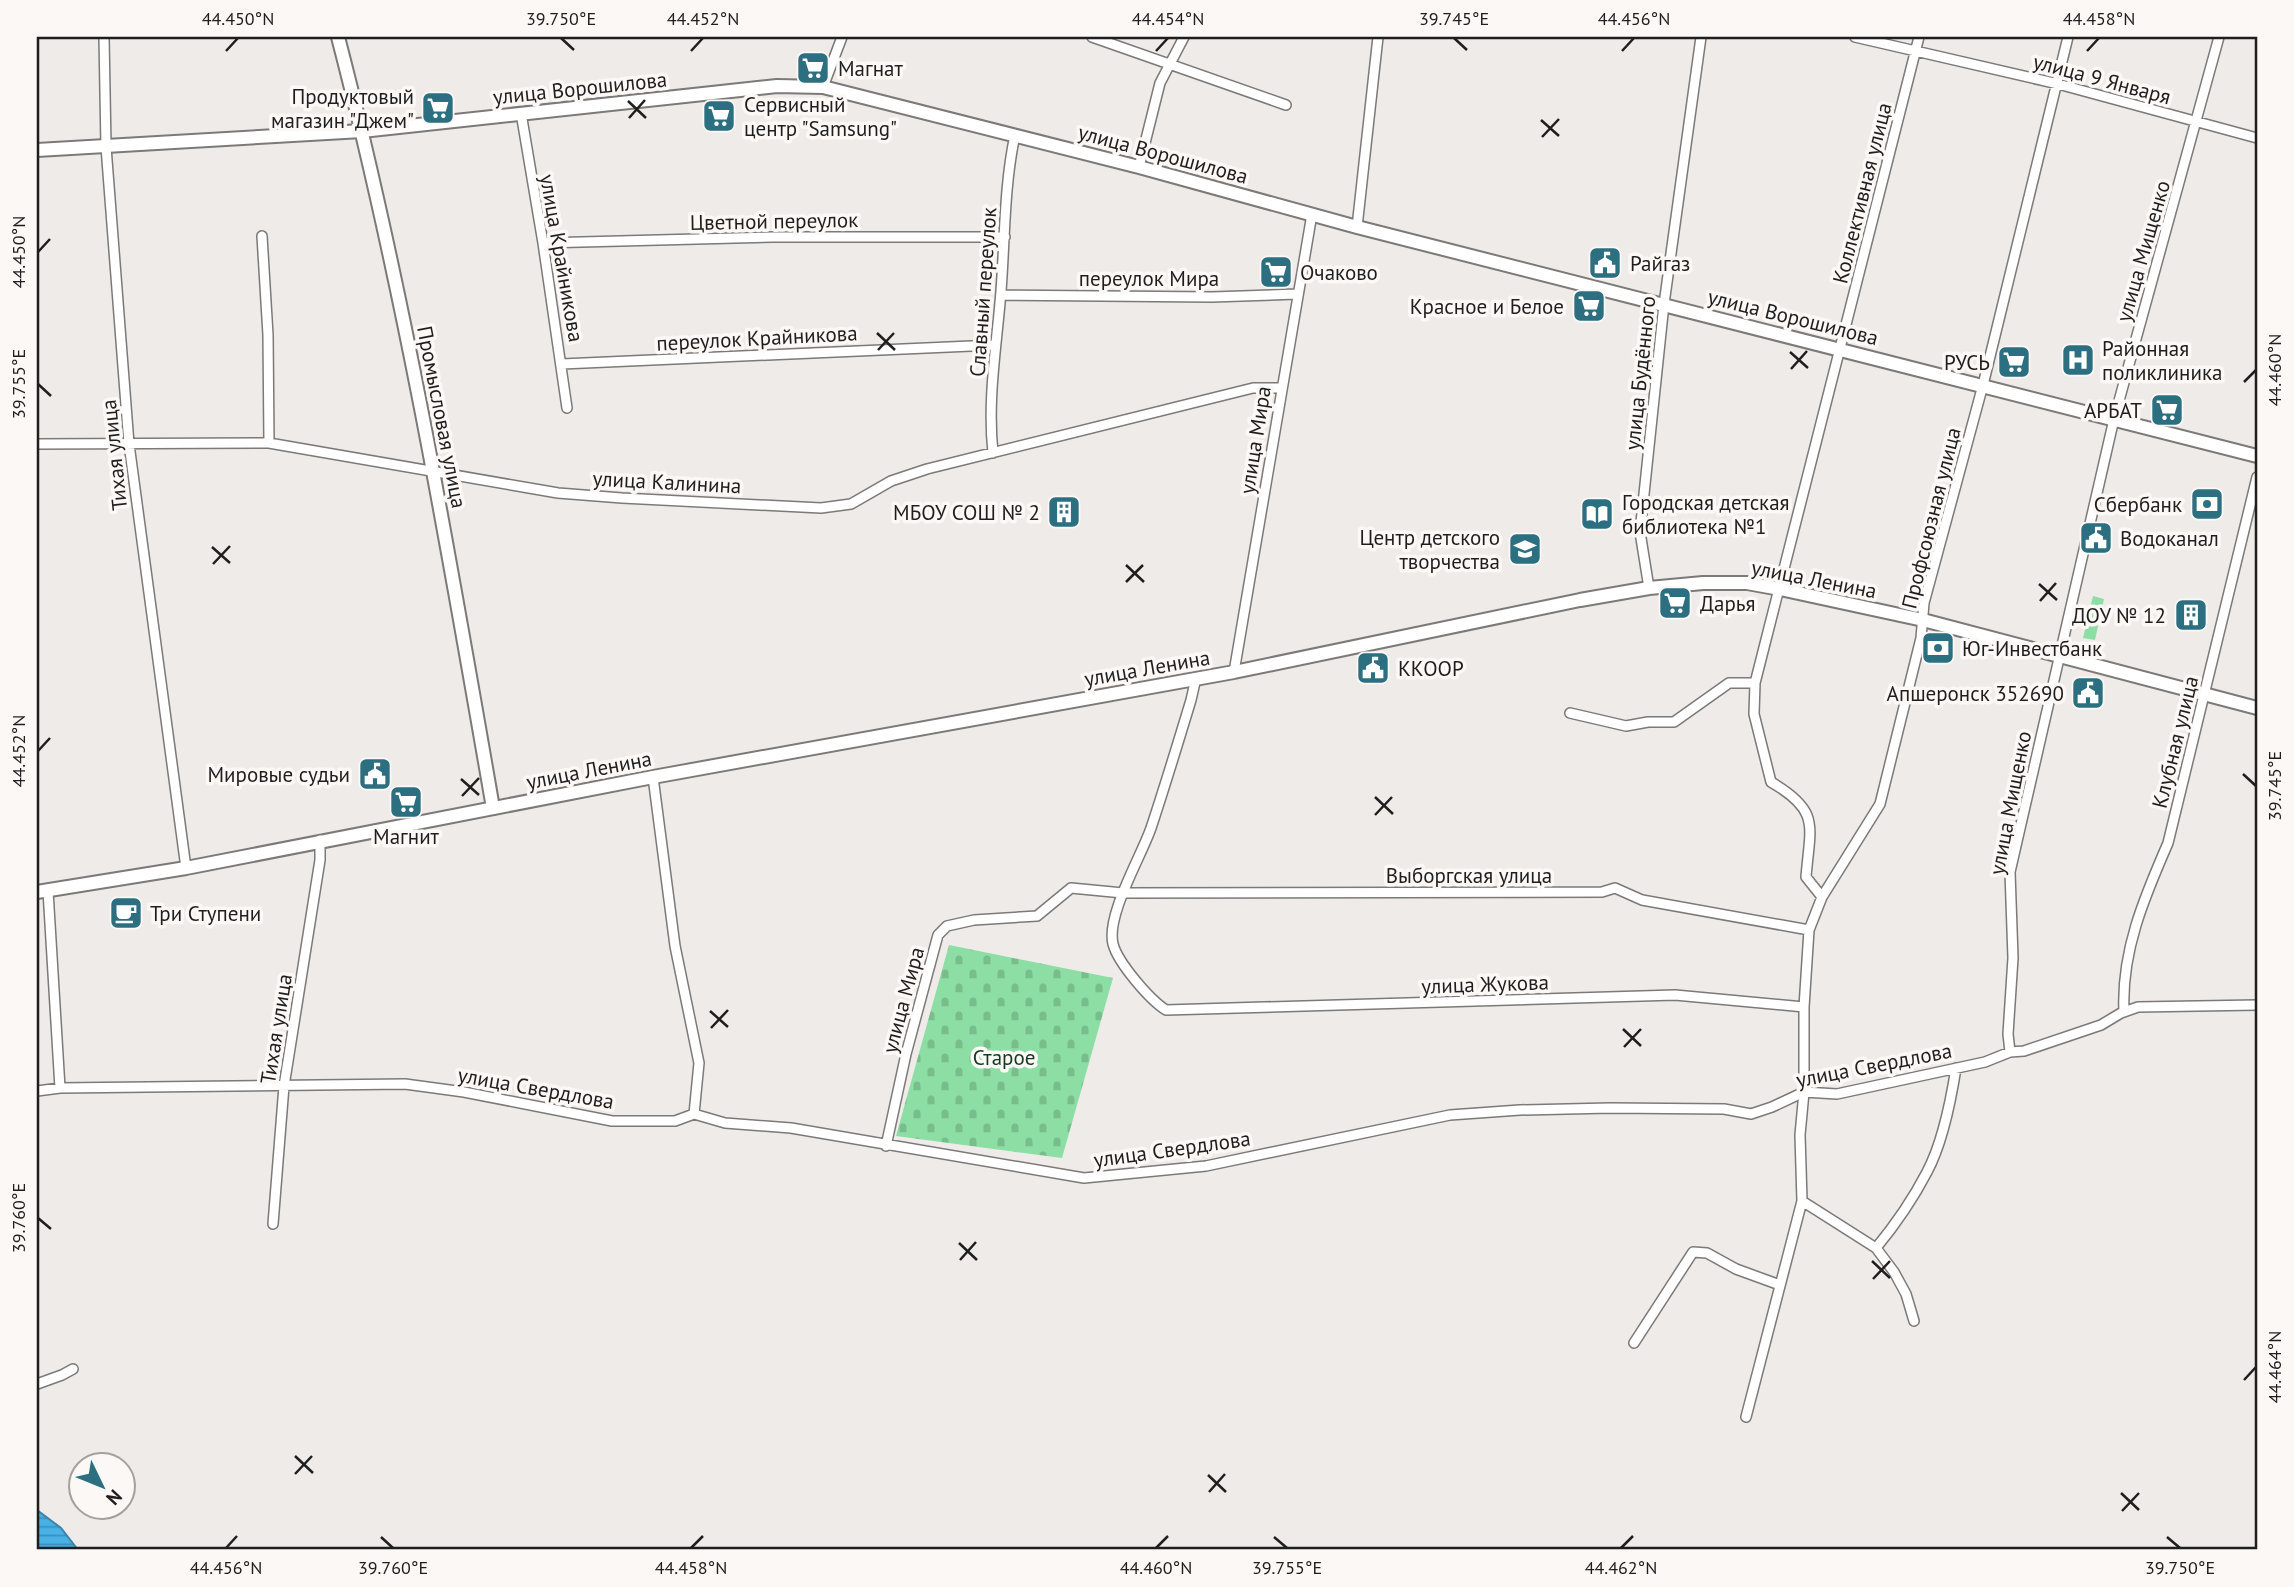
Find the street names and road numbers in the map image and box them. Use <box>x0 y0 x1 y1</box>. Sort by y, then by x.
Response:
street label: улица 9 Января <box>2030 48 2174 110</box>
street label: улица Ворошилова <box>492 65 668 111</box>
street label: Коллективная улица <box>1826 100 1898 286</box>
street label: улица Ворошилова <box>1075 118 1251 190</box>
street label: улица Крайникова <box>534 172 590 344</box>
street label: улица Мищенко <box>2110 177 2176 325</box>
street label: Цветной переулок <box>690 206 858 236</box>
street label: Славный переулок <box>964 206 1002 378</box>
street label: переулок Мира <box>1079 265 1219 292</box>
street label: улица Ворошилова <box>1705 283 1881 351</box>
street label: улица Будённого <box>1618 295 1662 451</box>
street label: переулок Крайникова <box>656 319 858 357</box>
street label: Промысловая улица <box>411 324 473 510</box>
street label: улица Мира <box>1233 384 1277 496</box>
street label: Тихая улица <box>95 398 133 512</box>
street label: Профсоюзная улица <box>1895 424 1967 612</box>
street label: улица Калинина <box>592 465 742 499</box>
street label: улица Ленина <box>1749 554 1879 604</box>
street label: улица Ленина <box>1082 644 1212 692</box>
street label: Клубная улица <box>2146 673 2204 811</box>
street label: улица Мищенко <box>1983 729 2037 877</box>
street label: улица Ленина <box>524 745 654 795</box>
street label: Выборгская улица <box>1386 862 1552 889</box>
street label: улица Мира <box>876 944 930 1056</box>
street label: улица Жукова <box>1421 968 1549 1000</box>
street label: Тихая улица <box>254 972 298 1086</box>
street label: улица Свердлова <box>1794 1037 1954 1093</box>
street label: улица Свердлова <box>456 1061 616 1115</box>
street label: улица Свердлова <box>1092 1125 1252 1173</box>

